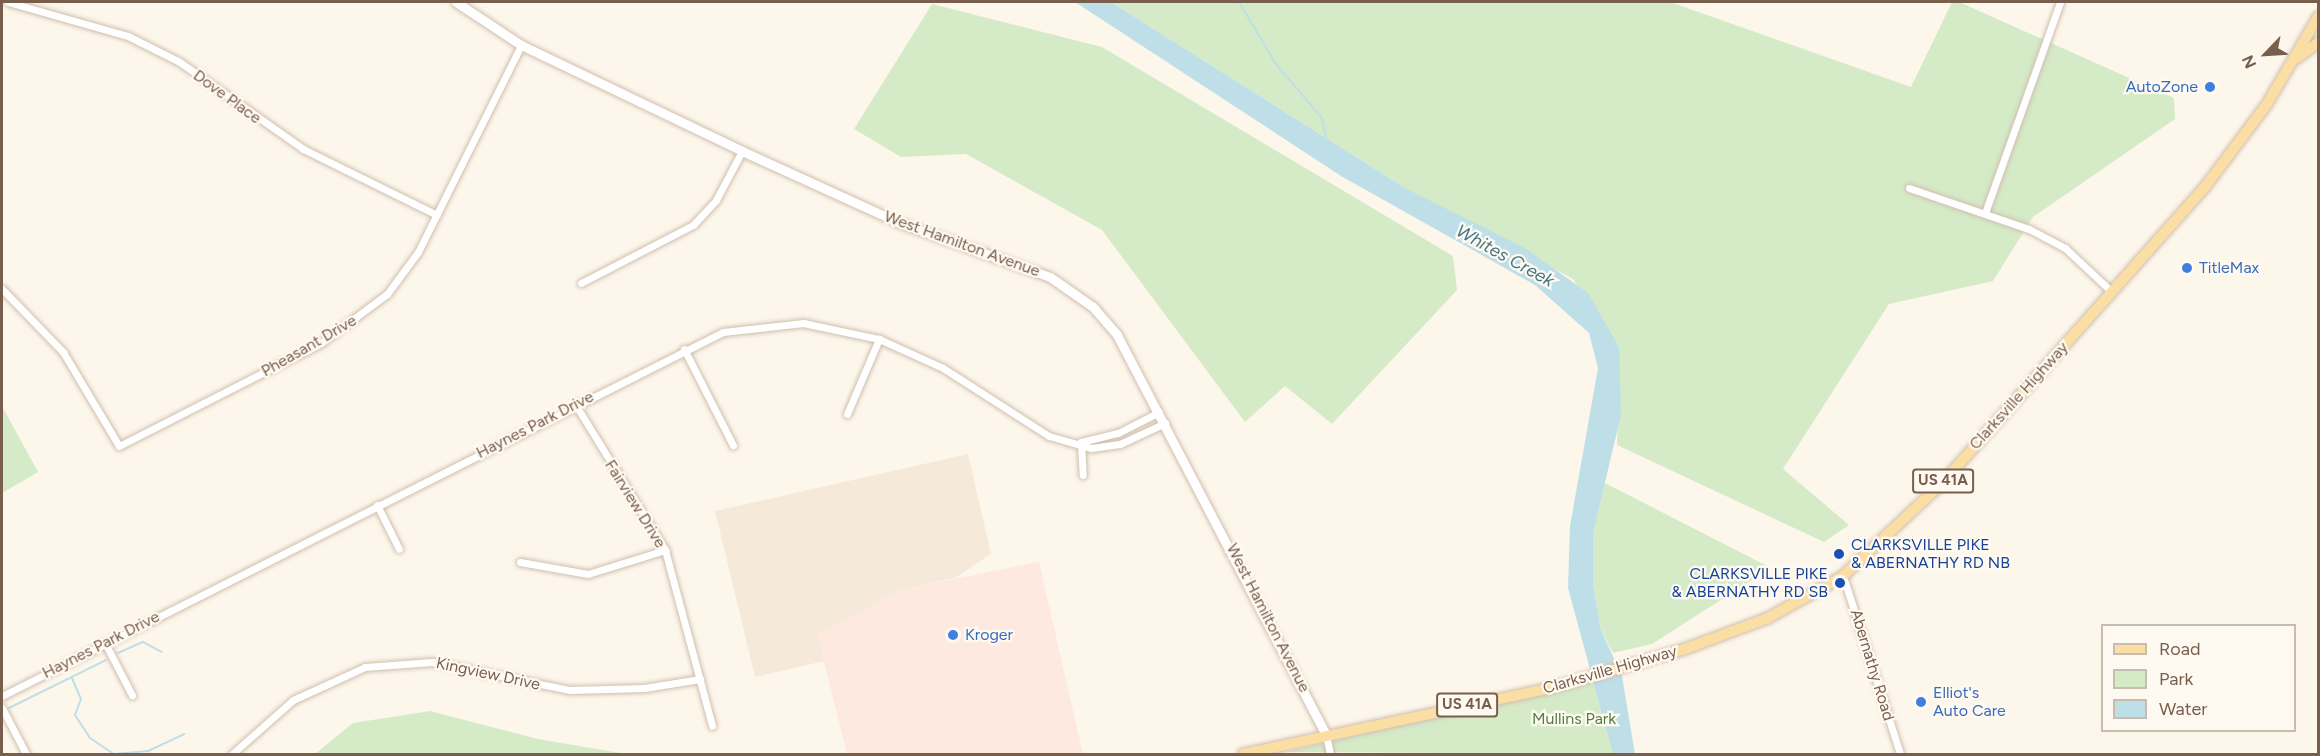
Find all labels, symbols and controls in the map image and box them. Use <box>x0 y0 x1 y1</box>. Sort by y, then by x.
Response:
north arrow <box>2236 24 2296 84</box>
text: N <box>2238 52 2260 71</box>
street label: Dove Place <box>189 66 265 128</box>
place label: AutoZone <box>2126 77 2198 97</box>
marker: AutoZone <box>2203 80 2217 94</box>
street label: West Hamilton Avenue <box>882 207 1042 281</box>
water label: Whites Creek <box>1452 220 1558 292</box>
place label: TitleMax <box>2199 258 2259 278</box>
marker: TitleMax <box>2180 261 2194 275</box>
street label: Pheasant Drive <box>258 311 360 381</box>
street label: Clarksville Highway <box>1966 338 2072 454</box>
street label: Haynes Park Drive <box>473 387 597 463</box>
street label: Fairview Drive <box>600 457 670 551</box>
road number: US 41A <box>1912 469 1974 493</box>
place label: CLARKSVILLE PIKE & ABERNATHY RD NB <box>1851 535 2010 573</box>
street label: West Hamilton Avenue <box>1222 540 1314 696</box>
marker: CLARKSVILLE PIKE & ABERNATHY RD NB <box>1832 547 1846 561</box>
place label: CLARKSVILLE PIKE & ABERNATHY RD SB <box>1672 564 1828 602</box>
marker: CLARKSVILLE PIKE & ABERNATHY RD SB <box>1833 576 1847 590</box>
street label: Haynes Park Drive <box>39 607 163 683</box>
street label: Abernathy Road <box>1846 607 1898 723</box>
legend <box>2101 624 2296 732</box>
place label: Kroger <box>965 625 1013 645</box>
marker: Kroger <box>946 628 960 642</box>
text: Road <box>2159 638 2200 660</box>
street label: Clarksville Highway <box>1541 642 1679 698</box>
street label: Kingview Drive <box>434 654 542 694</box>
text: Park <box>2159 668 2193 690</box>
place label: Elliot's Auto Care <box>1933 683 2006 721</box>
road number: US 41A <box>1436 693 1498 717</box>
marker: Elliot's Auto Care <box>1914 695 1928 709</box>
text: Water <box>2159 698 2207 720</box>
park label: Mullins Park <box>1532 709 1616 729</box>

